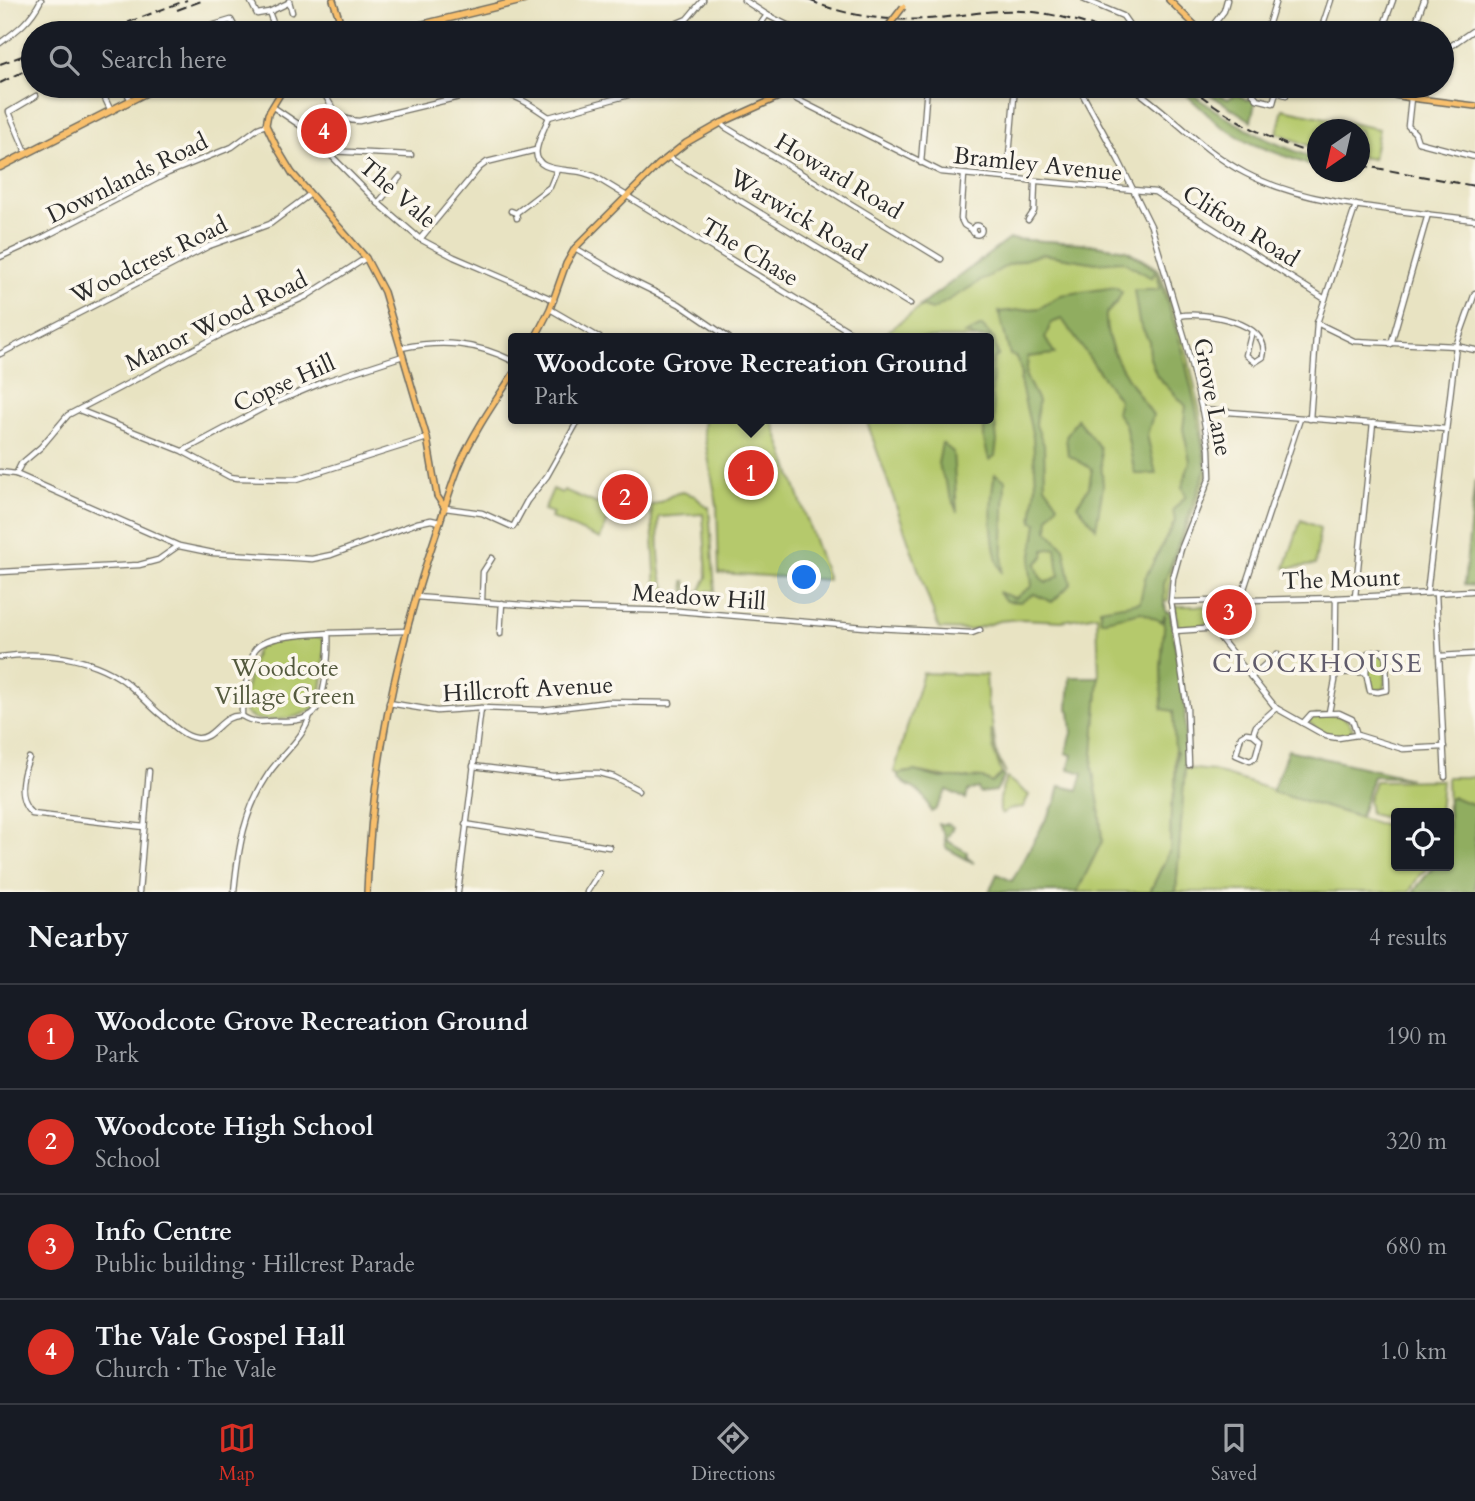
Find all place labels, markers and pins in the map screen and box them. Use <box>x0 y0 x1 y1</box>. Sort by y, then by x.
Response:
pin: 4 <box>301 105 347 157</box>
pin: 1 <box>728 447 774 499</box>
pin: 2 <box>602 471 648 523</box>
pin: 3 <box>1206 586 1252 638</box>

